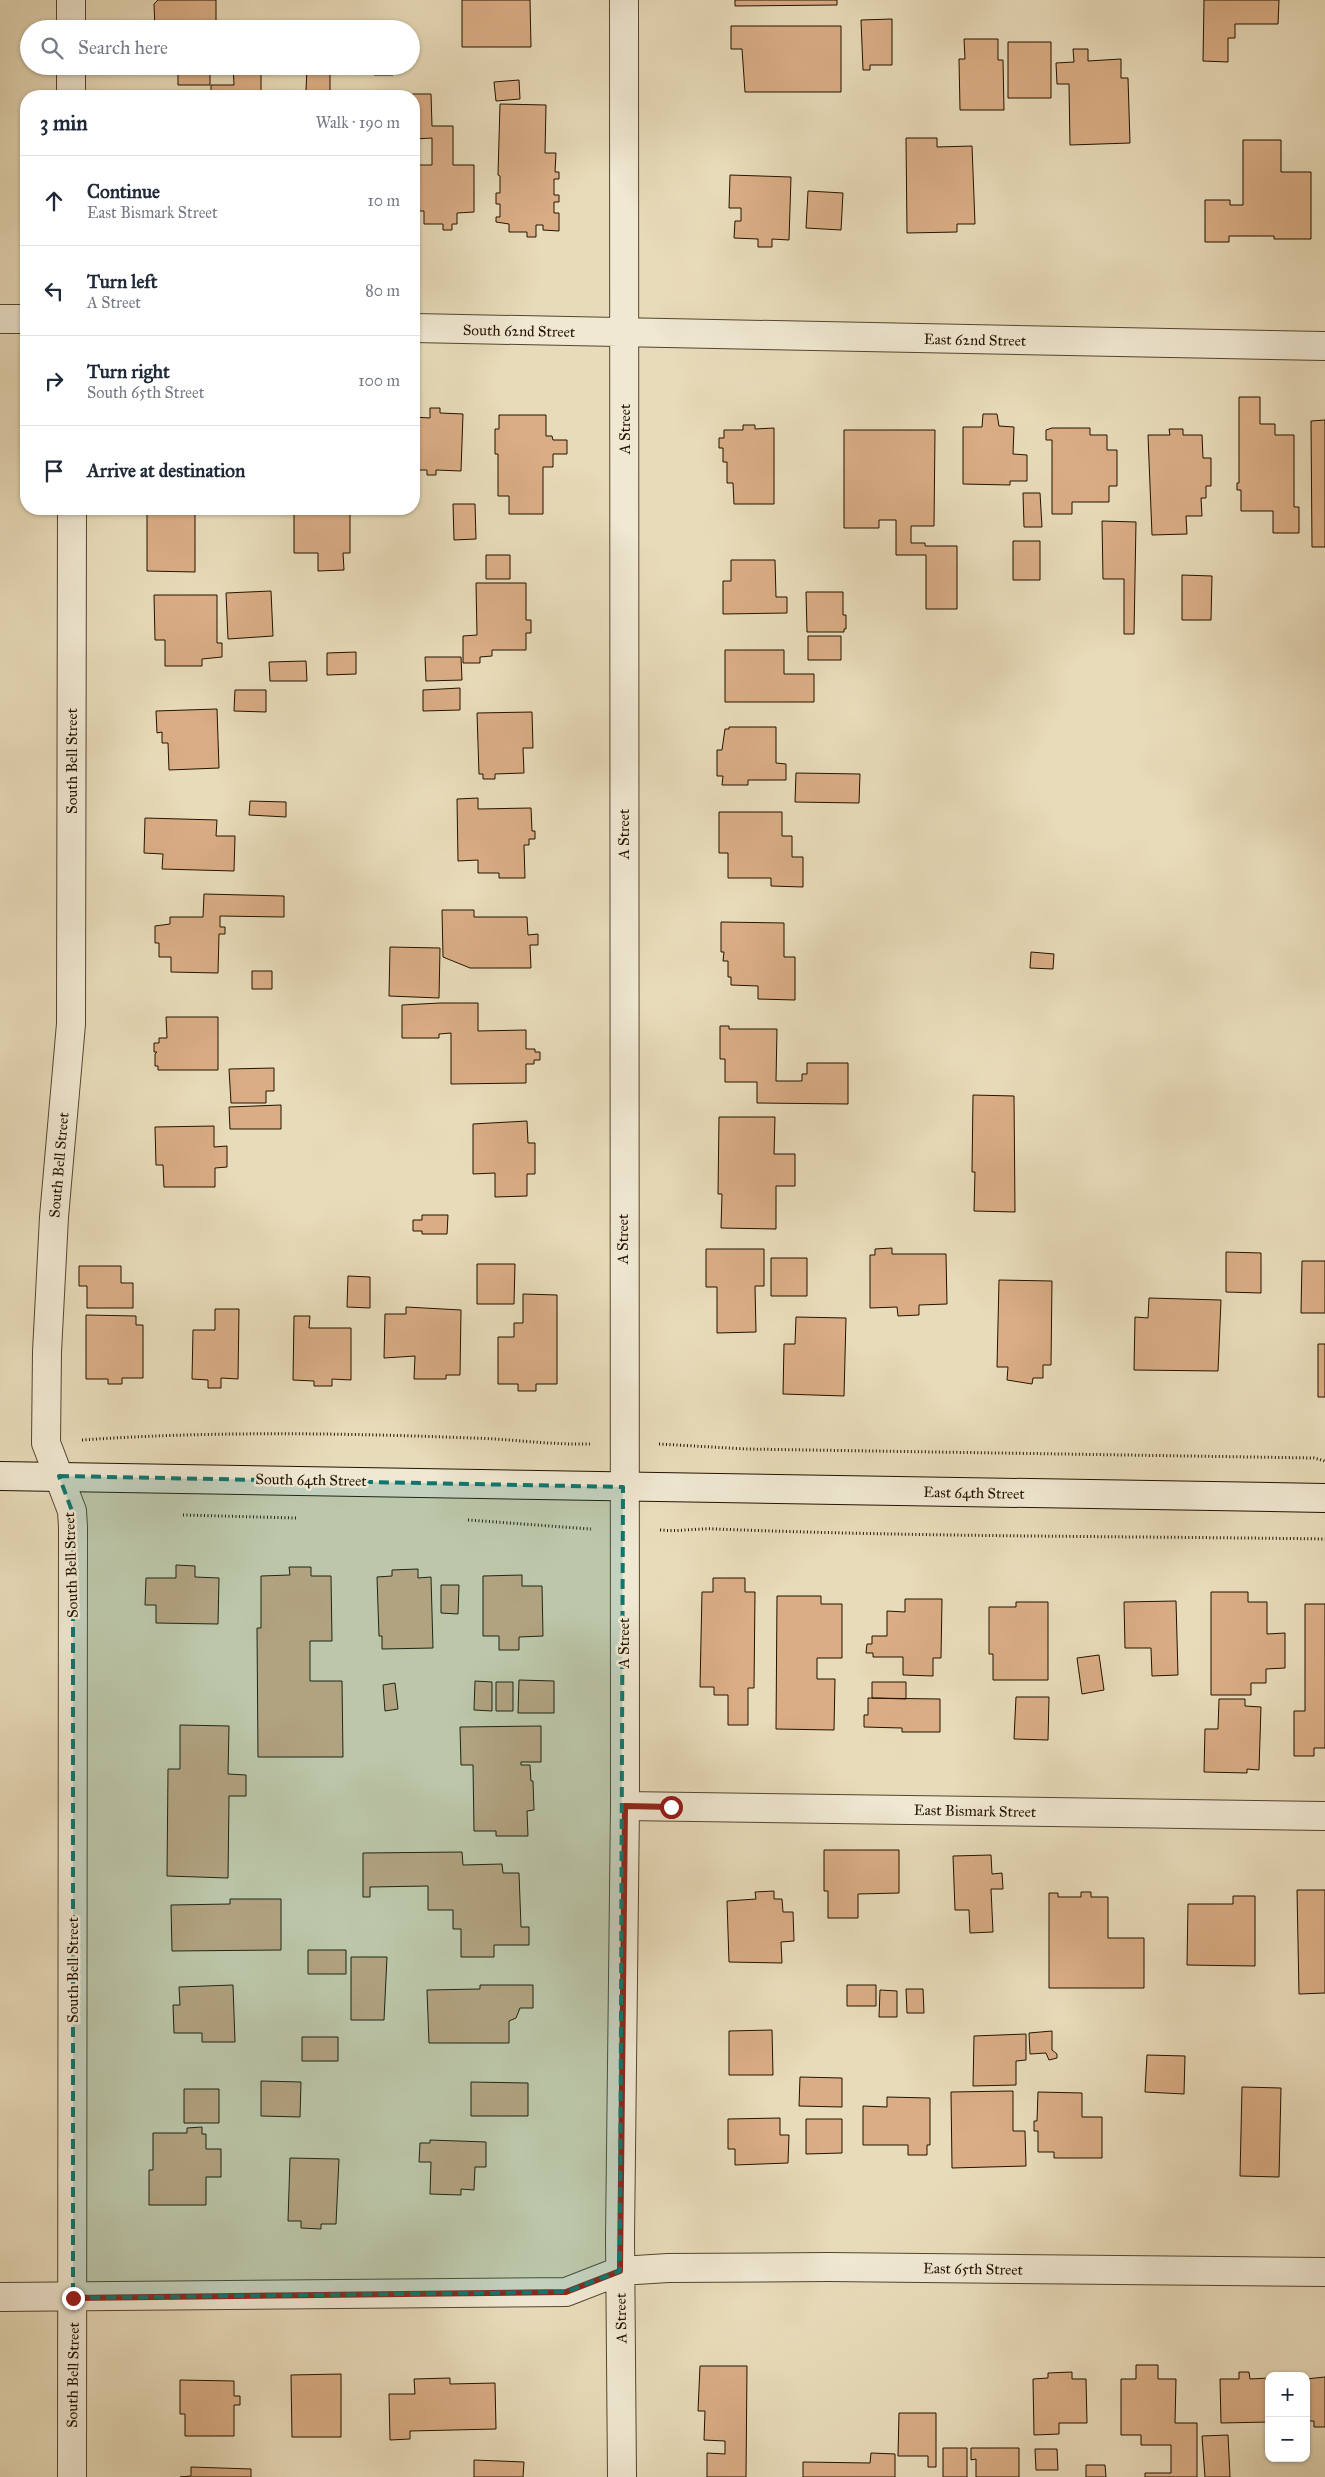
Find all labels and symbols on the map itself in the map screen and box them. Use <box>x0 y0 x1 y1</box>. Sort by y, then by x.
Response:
street label: South 62nd Street <box>463 321 576 341</box>
street label: East 62nd Street <box>924 330 1027 350</box>
street label: A Street <box>616 403 634 455</box>
street label: South Bell Street <box>63 707 81 814</box>
street label: A Street <box>615 808 633 860</box>
street label: South Bell Street <box>45 1111 73 1219</box>
street label: A Street <box>614 1213 632 1265</box>
street label: South 64th Street <box>255 1470 368 1490</box>
street label: East 64th Street <box>923 1483 1025 1503</box>
street label: South Bell Street <box>60 1511 82 1618</box>
street label: A Street <box>615 1617 633 1669</box>
route start <box>660 1796 683 1819</box>
street label: East Bismark Street <box>914 1801 1037 1821</box>
street label: South Bell Street <box>64 1916 82 2023</box>
street label: East 65th Street <box>923 2259 1024 2279</box>
route end <box>62 2287 85 2310</box>
street label: A Street <box>612 2292 630 2344</box>
street label: South Bell Street <box>63 2321 83 2428</box>

